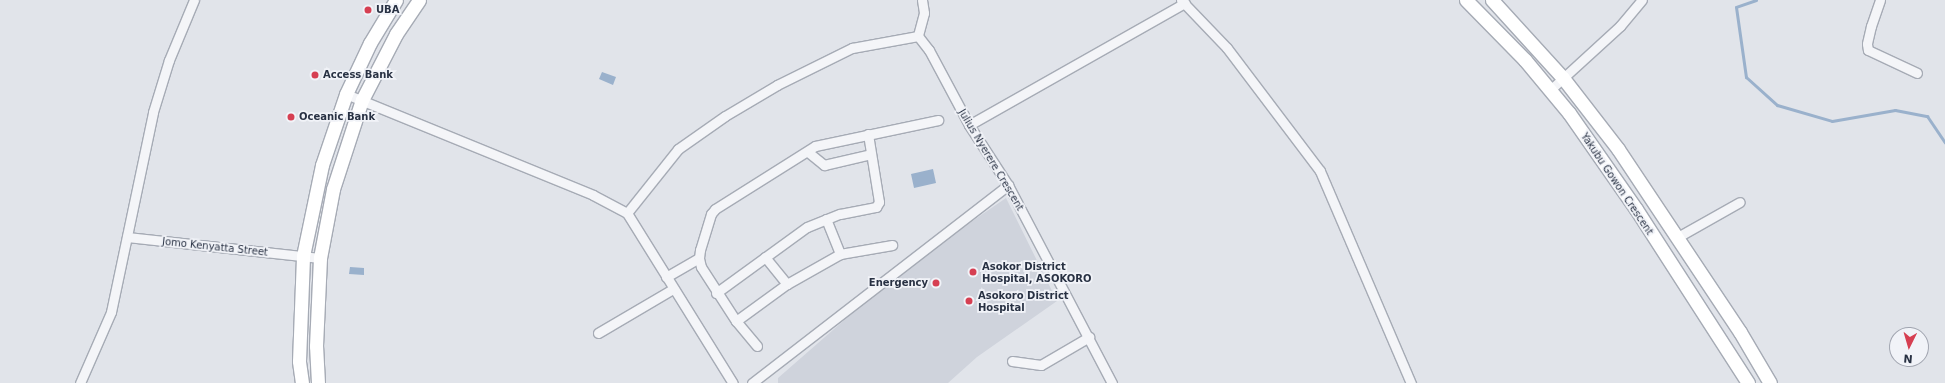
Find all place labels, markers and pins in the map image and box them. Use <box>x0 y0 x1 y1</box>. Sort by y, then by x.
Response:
place label: UBA <box>376 4 399 16</box>
marker: UBA <box>363 5 373 15</box>
place label: Access Bank <box>323 69 393 81</box>
marker: Access Bank <box>310 70 320 80</box>
place label: Oceanic Bank <box>299 111 375 123</box>
marker: Oceanic Bank <box>286 112 296 122</box>
place label: Asokor District Hospital, ASOKORO <box>982 260 1091 284</box>
marker: Asokor District Hospital, ASOKORO <box>967 266 979 278</box>
place label: Energency <box>869 277 928 289</box>
marker: Energency <box>931 278 941 288</box>
place label: Asokoro District Hospital <box>978 289 1069 312</box>
marker: Asokoro District Hospital <box>963 295 975 307</box>

